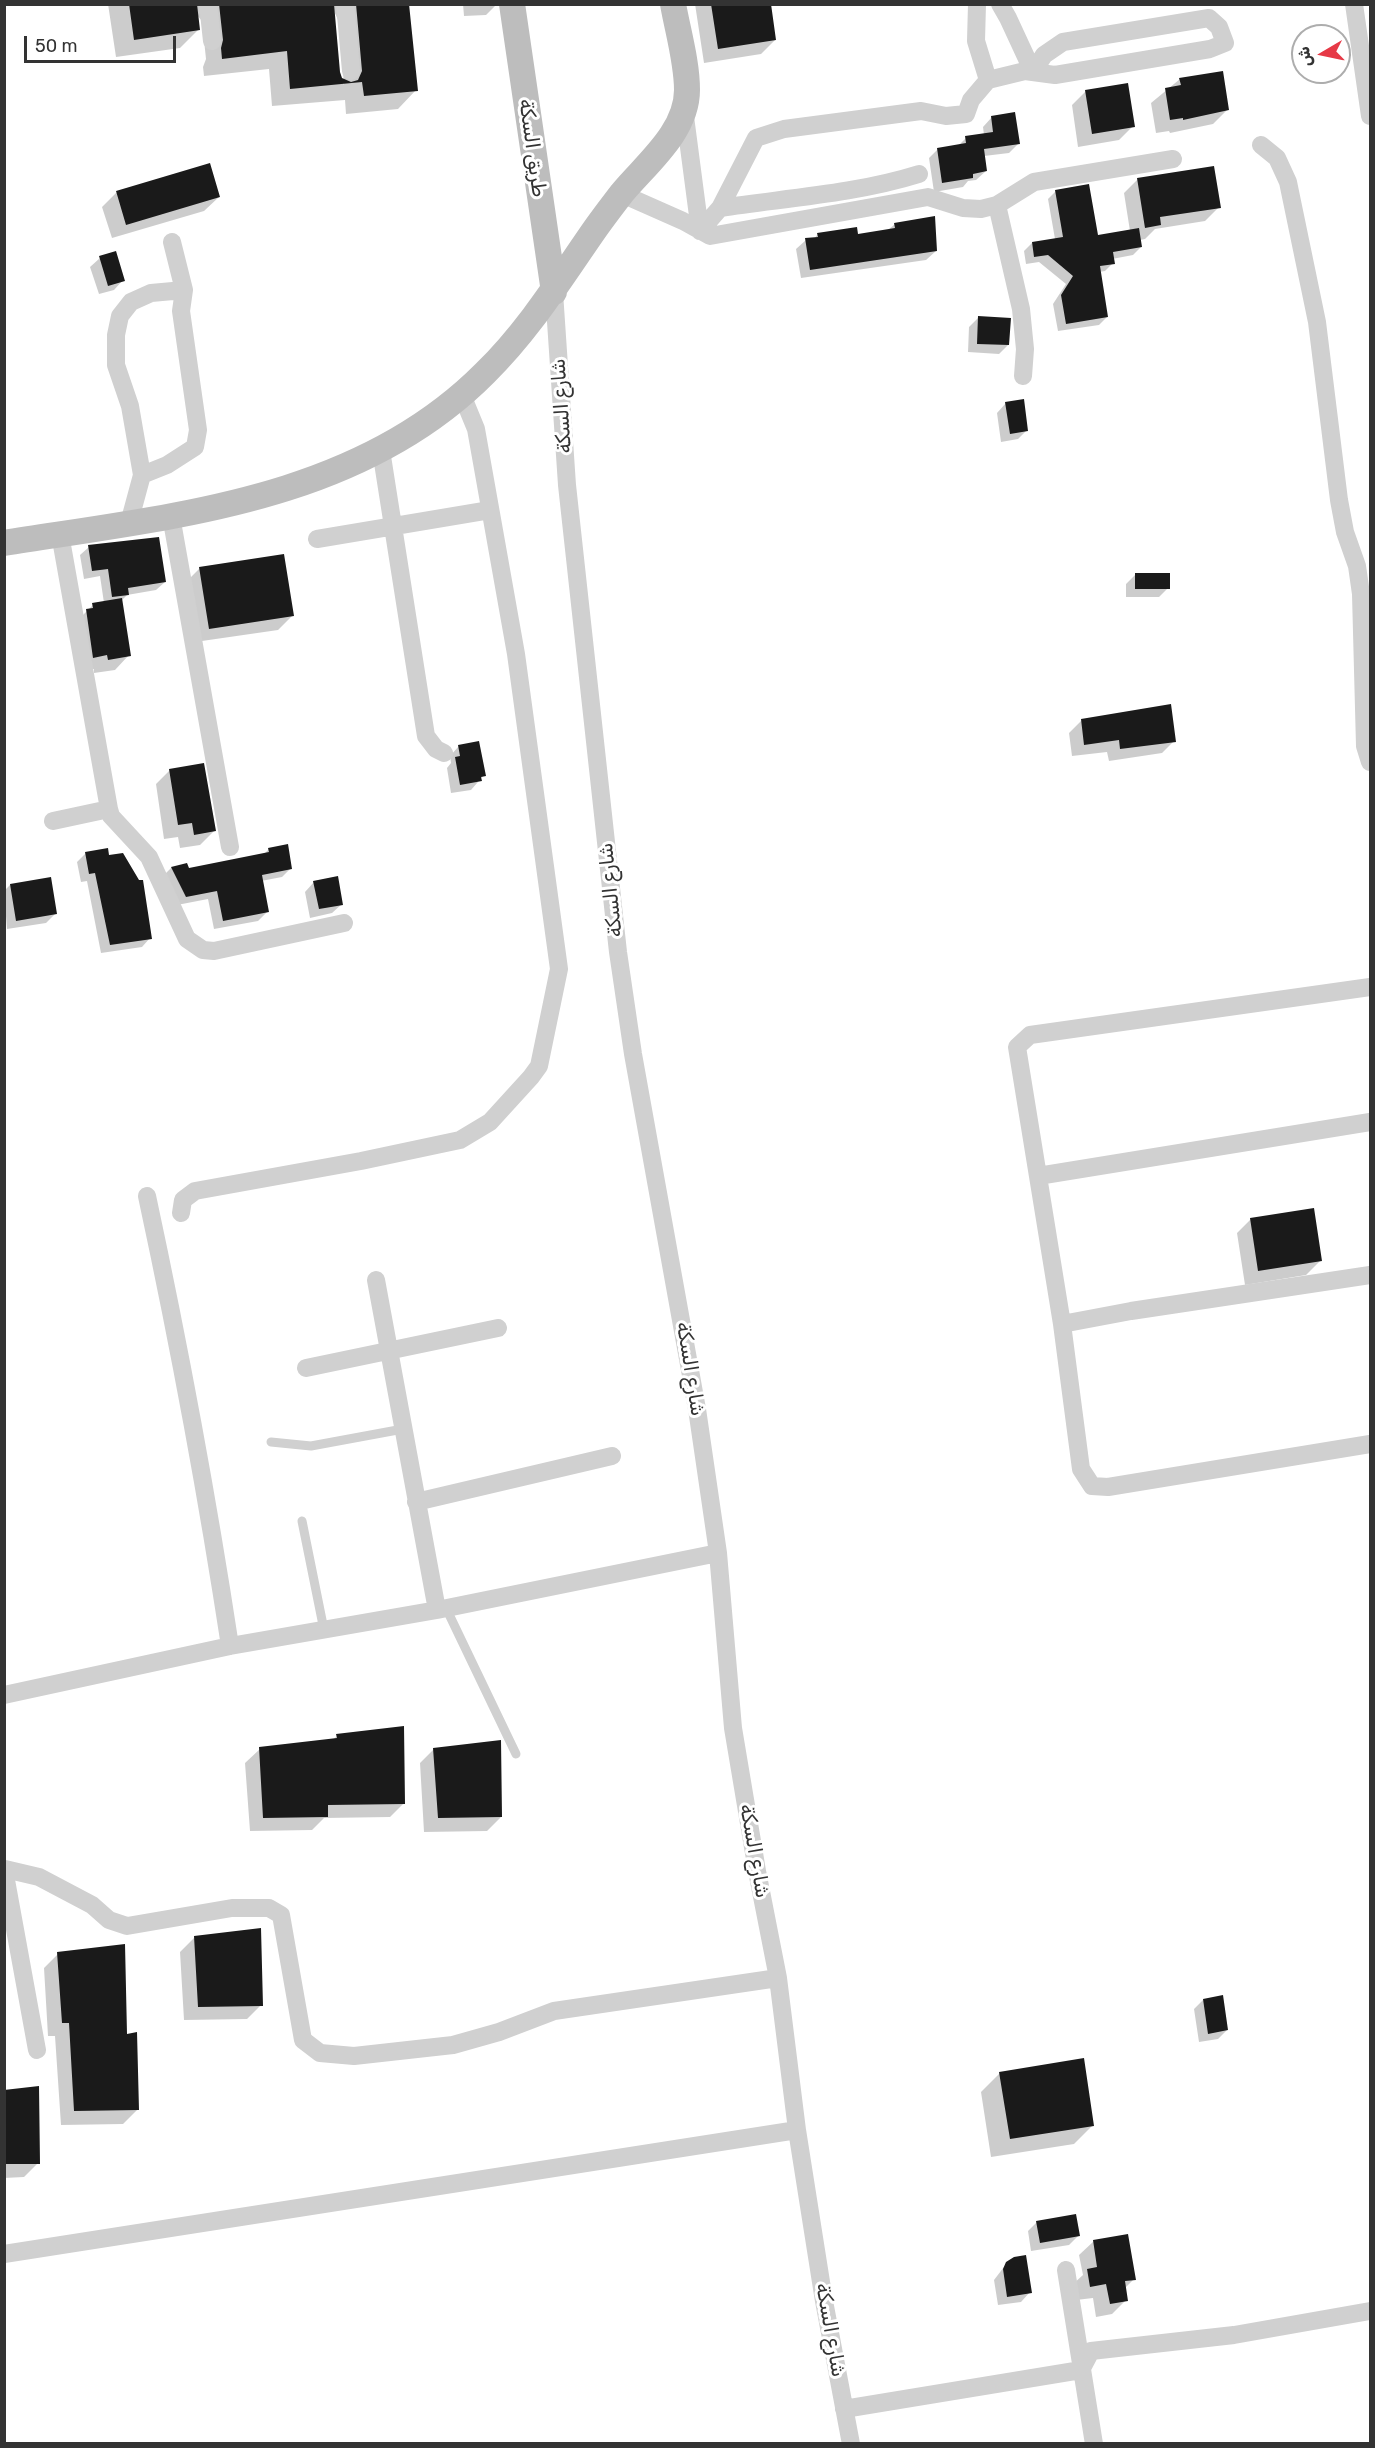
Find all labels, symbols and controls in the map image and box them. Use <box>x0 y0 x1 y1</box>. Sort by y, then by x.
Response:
scale bar <box>27 24 178 62</box>
north arrow <box>1291 24 1351 84</box>
text: 50 m <box>35 35 78 57</box>
text: ش <box>1294 45 1316 68</box>
street label: طريق السكة <box>513 97 551 199</box>
street label: شارع السكة <box>547 358 577 454</box>
street label: شارع السكة <box>594 842 628 938</box>
street label: شارع السكة <box>671 1320 709 1418</box>
street label: شارع السكة <box>734 1802 774 1900</box>
street label: شارع السكة <box>810 2281 850 2379</box>

